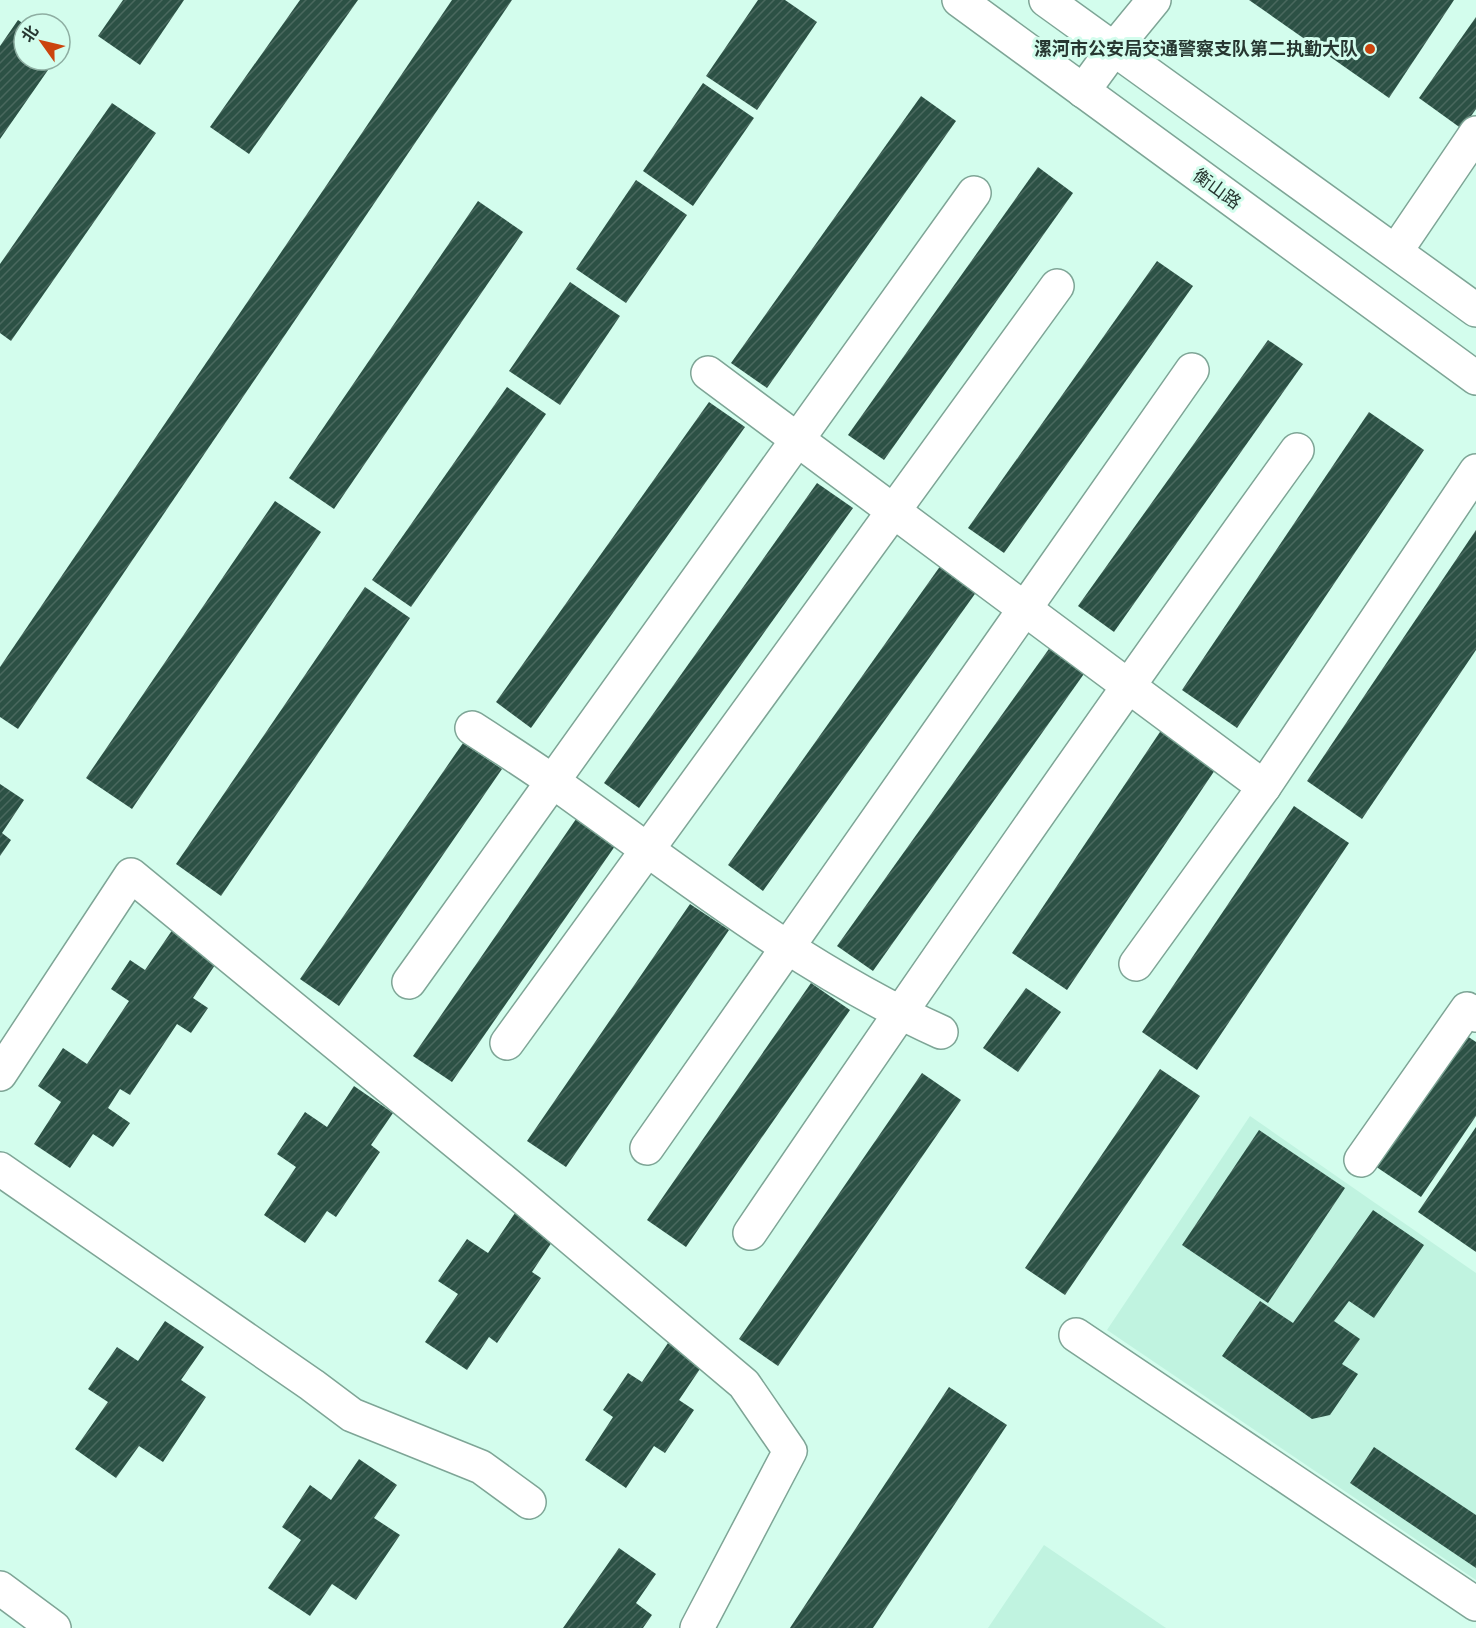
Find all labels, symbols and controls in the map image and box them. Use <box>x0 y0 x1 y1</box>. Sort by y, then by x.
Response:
north arrow <box>12 12 72 72</box>
text: 北 <box>17 21 42 46</box>
place label: 漯河市公安局交通警察支队第二执勤大队 <box>1034 37 1358 60</box>
marker: 漯河市公安局交通警察支队第二执勤大队 <box>1363 42 1377 56</box>
street label: 衡山路 <box>1189 163 1246 214</box>

